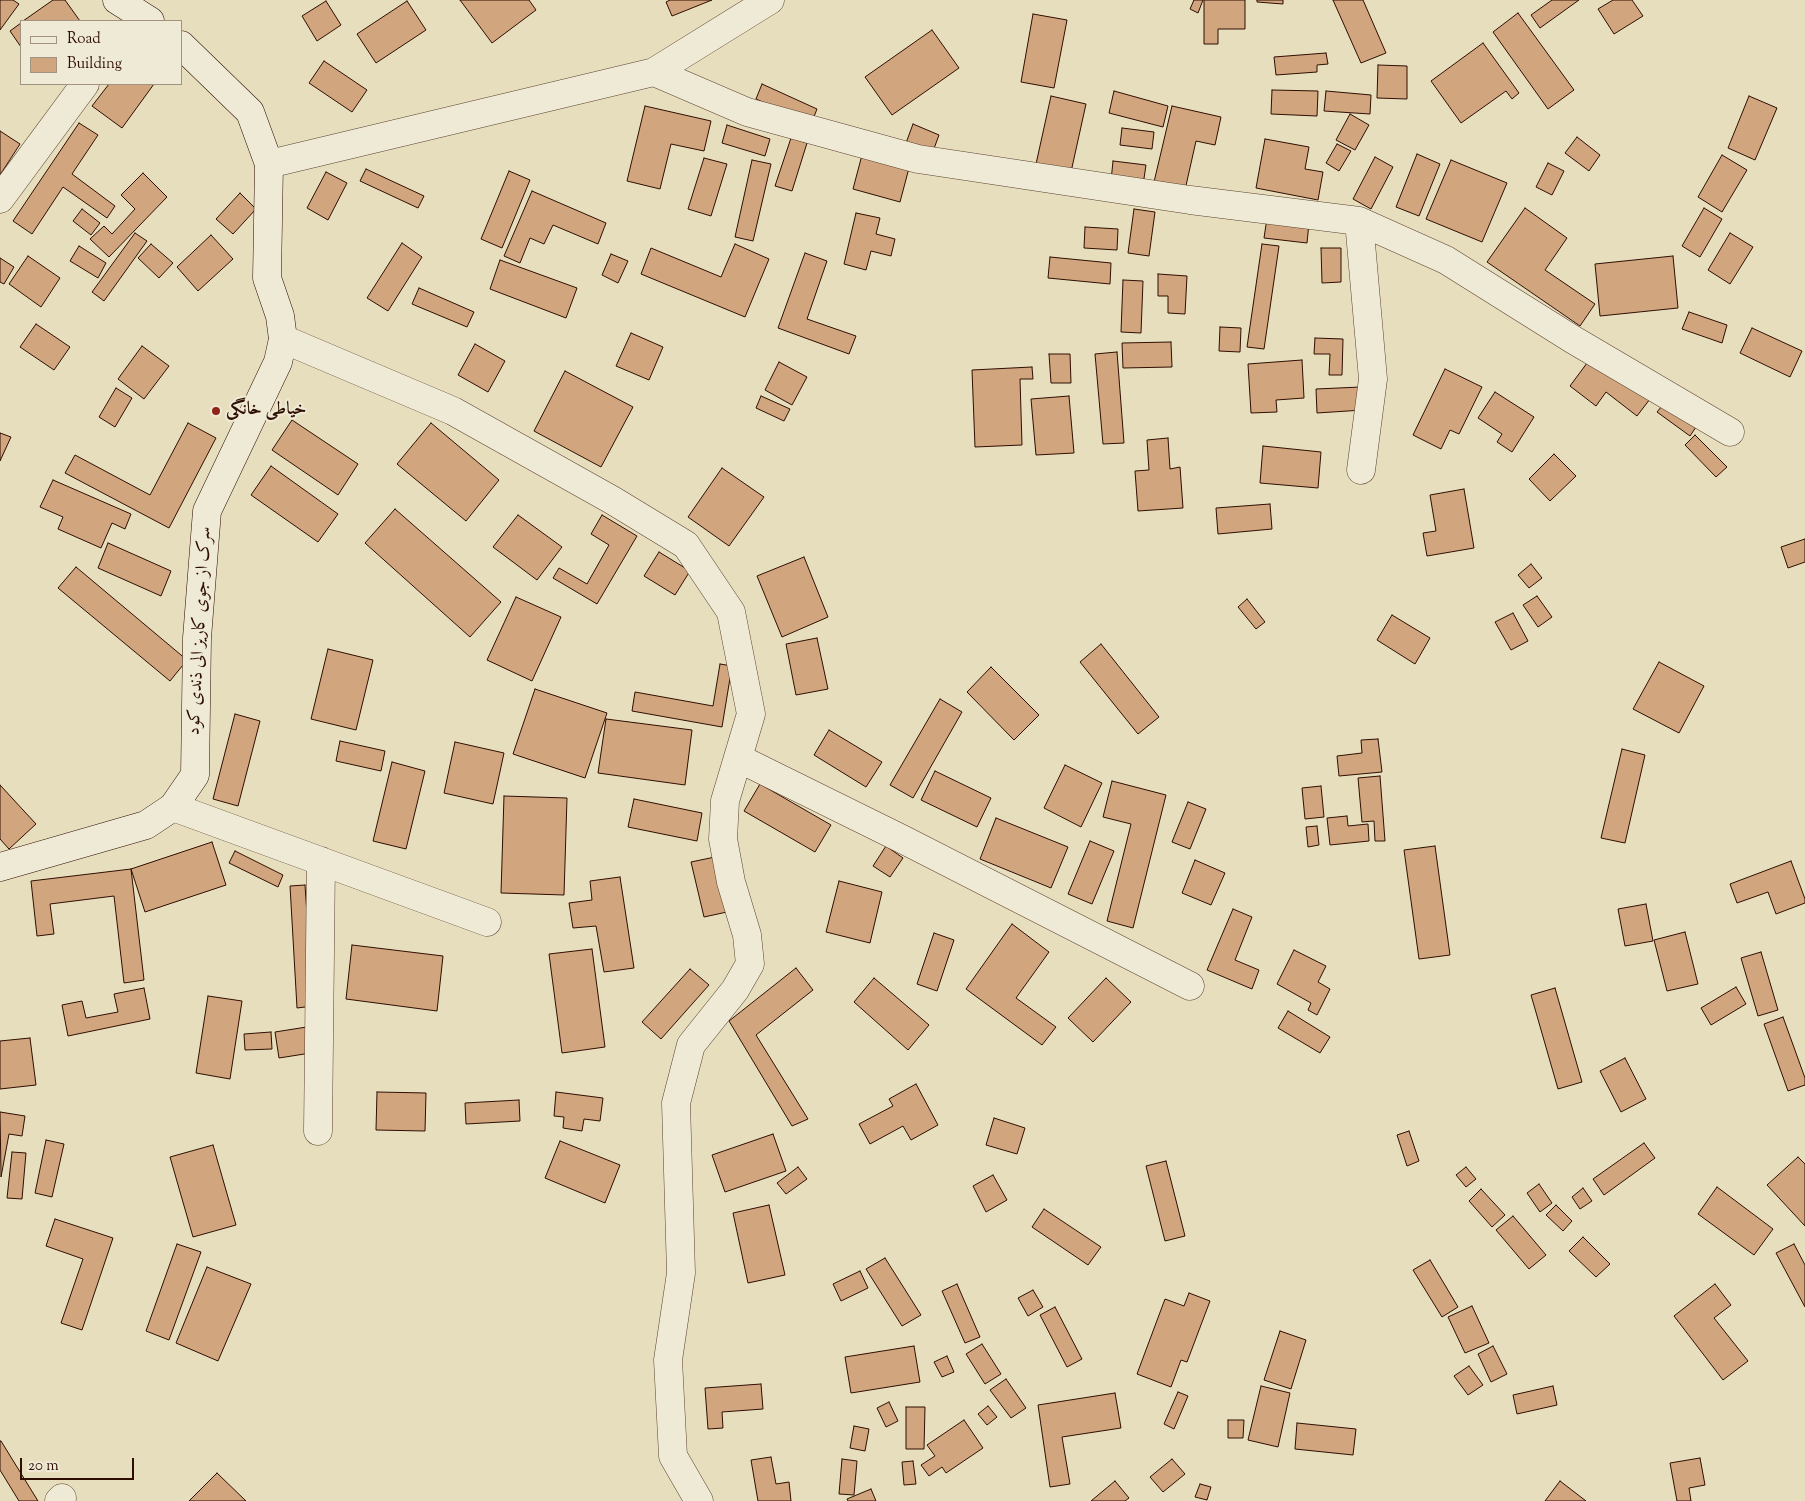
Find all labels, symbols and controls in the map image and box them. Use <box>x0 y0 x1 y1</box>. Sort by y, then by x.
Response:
legend <box>20 20 182 85</box>
text: Road <box>67 29 101 50</box>
text: Building <box>67 54 122 75</box>
place label: خیاطی خانگی <box>226 400 307 422</box>
marker: خیاطی خانگی <box>210 405 222 417</box>
street label: سرک از جوی کاریز الی ذندی کود <box>185 526 217 736</box>
scale bar <box>22 1448 136 1480</box>
text: 20 m <box>28 1456 59 1477</box>

